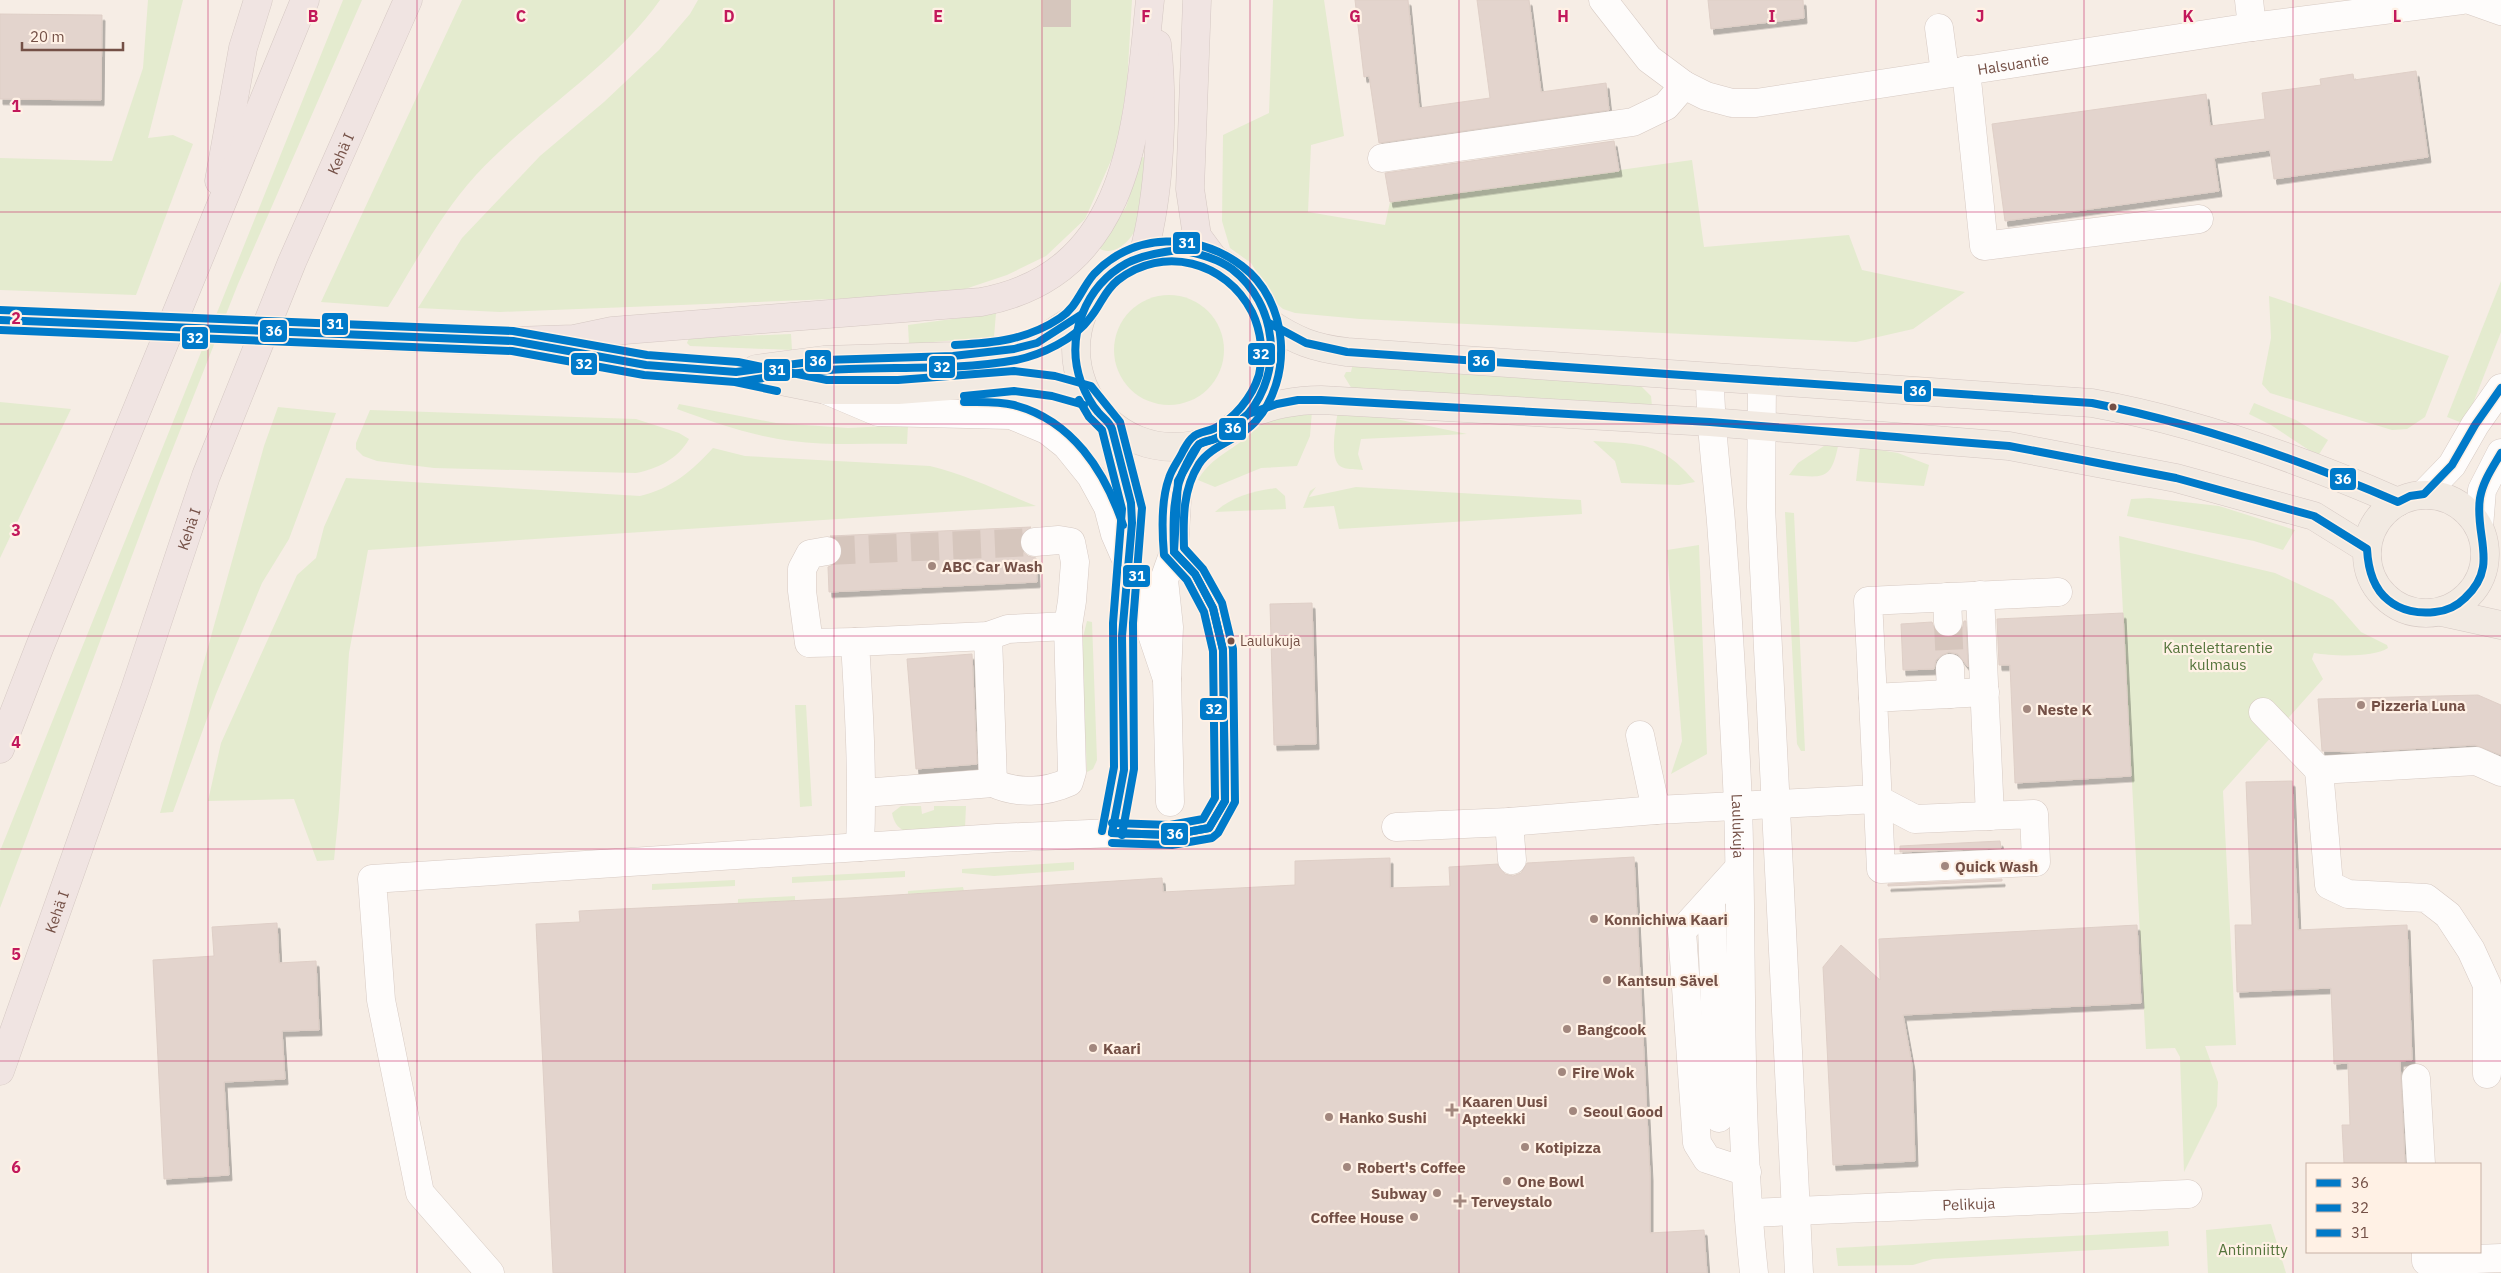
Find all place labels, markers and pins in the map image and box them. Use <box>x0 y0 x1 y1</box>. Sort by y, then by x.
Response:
unlabelled marker <box>2108 402 2118 412</box>
place label: ABC Car Wash <box>942 557 1043 576</box>
marker: ABC Car Wash <box>926 560 938 572</box>
place label: Laulukuja <box>1240 632 1301 650</box>
marker: Laulukuja <box>1226 636 1236 646</box>
place label: Pizzeria Luna <box>2371 696 2466 715</box>
marker: Pizzeria Luna <box>2355 699 2367 711</box>
place label: Neste K <box>2037 700 2092 719</box>
marker: Neste K <box>2021 703 2033 715</box>
place label: Quick Wash <box>1955 857 2038 876</box>
marker: Quick Wash <box>1939 860 1951 872</box>
place label: Konnichiwa Kaari <box>1604 910 1728 929</box>
marker: Konnichiwa Kaari <box>1588 913 1600 925</box>
place label: Kantsun Sävel <box>1617 971 1719 990</box>
marker: Kantsun Sävel <box>1601 974 1613 986</box>
place label: Bangcook <box>1577 1020 1646 1039</box>
marker: Bangcook <box>1561 1023 1573 1035</box>
place label: Kaari <box>1103 1039 1141 1058</box>
marker: Kaari <box>1087 1042 1099 1054</box>
place label: Fire Wok <box>1572 1063 1635 1082</box>
marker: Fire Wok <box>1556 1066 1568 1078</box>
place label: Kaaren Uusi Apteekki <box>1462 1092 1547 1128</box>
place label: Seoul Good <box>1583 1102 1663 1121</box>
marker: Kaaren Uusi Apteekki <box>1446 1104 1458 1116</box>
marker: Seoul Good <box>1567 1105 1579 1117</box>
place label: Hanko Sushi <box>1339 1108 1427 1127</box>
marker: Hanko Sushi <box>1323 1111 1335 1123</box>
place label: Kotipizza <box>1535 1138 1601 1157</box>
marker: Kotipizza <box>1519 1141 1531 1153</box>
place label: Robert's Coffee <box>1357 1158 1466 1177</box>
marker: Robert's Coffee <box>1341 1161 1353 1173</box>
place label: One Bowl <box>1517 1172 1585 1191</box>
marker: One Bowl <box>1501 1175 1513 1187</box>
place label: Subway <box>1371 1184 1427 1203</box>
marker: Subway <box>1431 1187 1443 1199</box>
place label: Terveystalo <box>1471 1192 1552 1211</box>
marker: Terveystalo <box>1453 1194 1467 1208</box>
place label: Coffee House <box>1310 1208 1404 1227</box>
marker: Coffee House <box>1408 1211 1420 1223</box>

